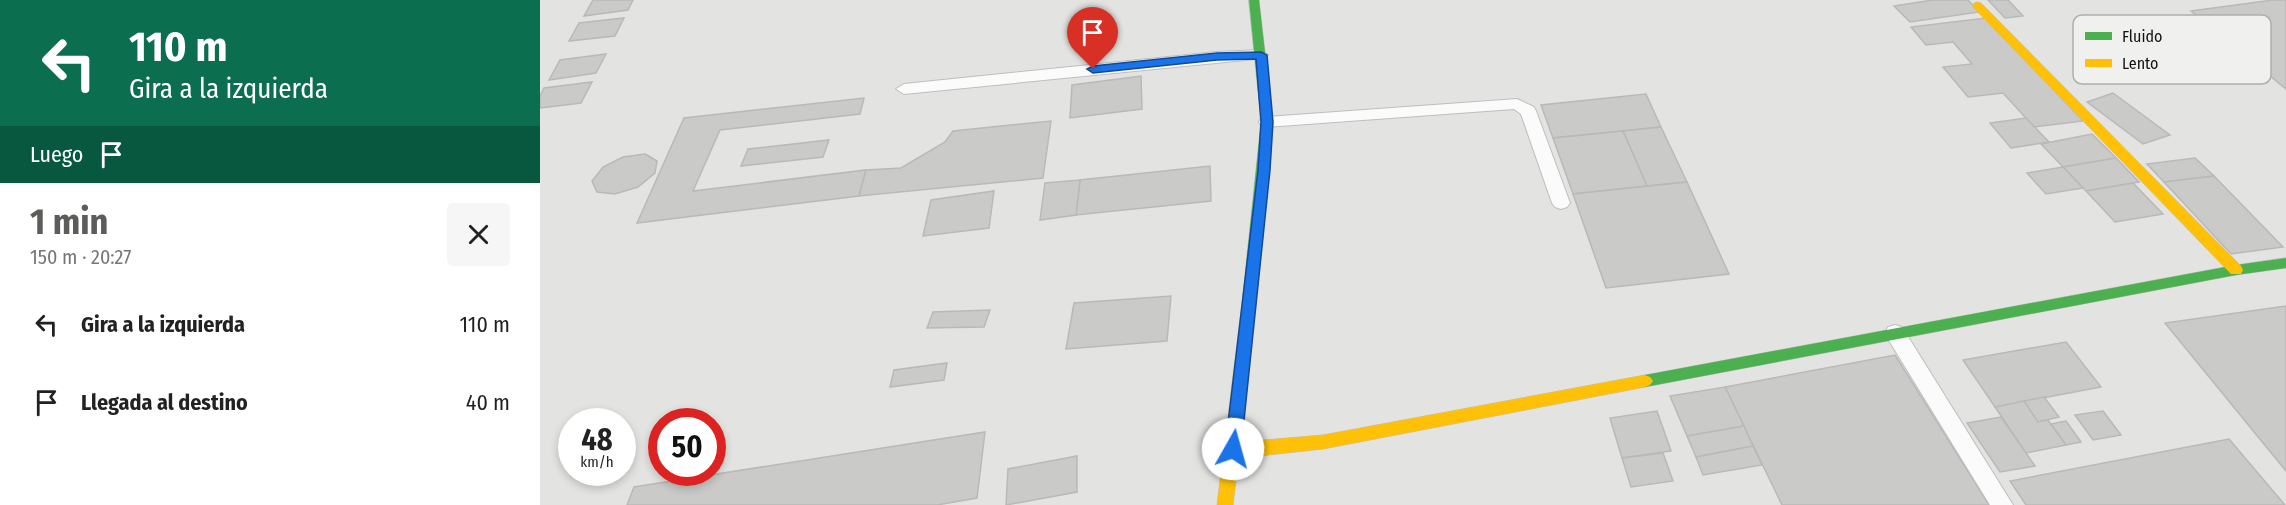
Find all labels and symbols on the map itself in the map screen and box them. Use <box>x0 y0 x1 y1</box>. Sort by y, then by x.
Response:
pin <box>1067 7 1118 69</box>
legend <box>2073 15 2271 84</box>
text: Fluido <box>2122 27 2162 46</box>
text: Lento <box>2122 54 2158 73</box>
speed limit sign: 50 <box>648 408 726 486</box>
position arrow <box>1201 417 1265 481</box>

